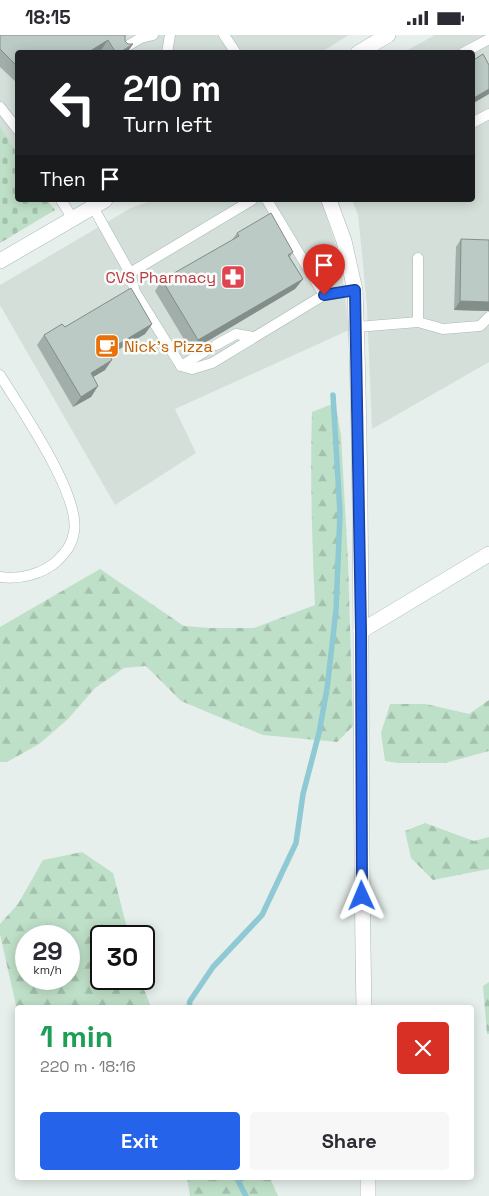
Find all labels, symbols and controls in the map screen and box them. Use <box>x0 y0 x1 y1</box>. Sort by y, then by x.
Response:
text: 18:15 <box>25 5 71 30</box>
text: 210 m <box>123 67 221 111</box>
icon: left <box>40 70 105 135</box>
text: Turn left <box>123 110 213 138</box>
icon: arrive <box>96 165 124 193</box>
text: Then <box>40 167 86 192</box>
pin <box>303 244 345 295</box>
icon: arrive <box>310 251 338 279</box>
pharmacy icon: CVS Pharmacy <box>220 264 246 290</box>
place label: CVS Pharmacy <box>105 267 216 288</box>
cafe icon: Nick's Pizza <box>94 333 120 359</box>
place label: Nick's Pizza <box>124 336 213 357</box>
position arrow <box>335 869 387 921</box>
speed limit sign: 30 <box>90 925 155 990</box>
text: 29 <box>32 935 63 967</box>
text: km/h <box>33 962 62 978</box>
text: 1 min <box>40 1017 113 1056</box>
button: close <box>397 1022 449 1074</box>
text: 220 m · 18:16 <box>40 1056 136 1077</box>
button: Exit <box>40 1112 240 1170</box>
button: Share <box>250 1112 449 1170</box>

